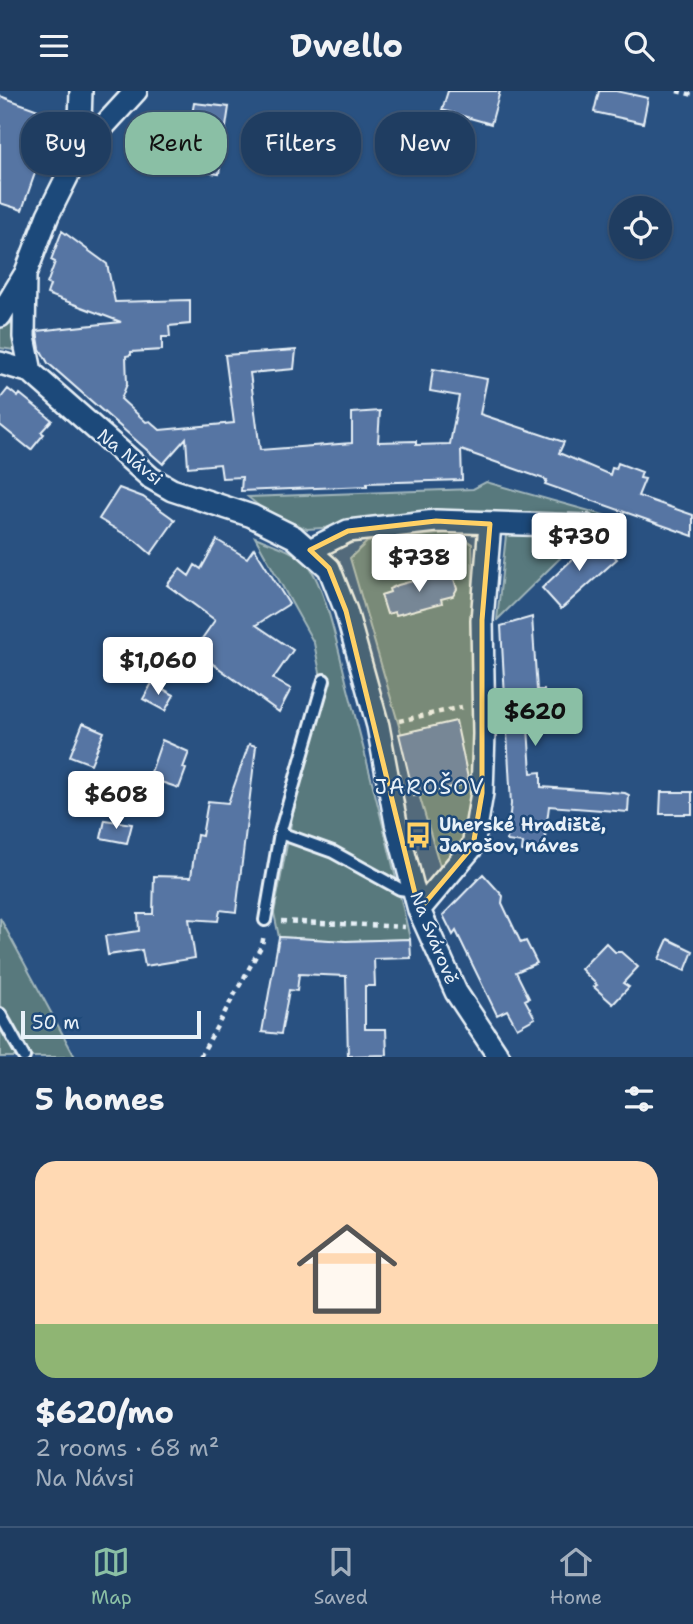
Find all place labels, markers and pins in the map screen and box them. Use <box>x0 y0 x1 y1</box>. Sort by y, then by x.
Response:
pin: $730 <box>538 513 620 573</box>
pin: $738 <box>378 535 460 594</box>
pin: $1,060 <box>101 637 215 697</box>
pin: $620 <box>494 689 576 748</box>
pin: $608 <box>75 771 157 831</box>
place label: Uherské Hradiště, Jarošov, náves <box>439 813 606 858</box>
bus stop icon: Uherské Hradiště, Jarošov, náves <box>403 820 433 850</box>

